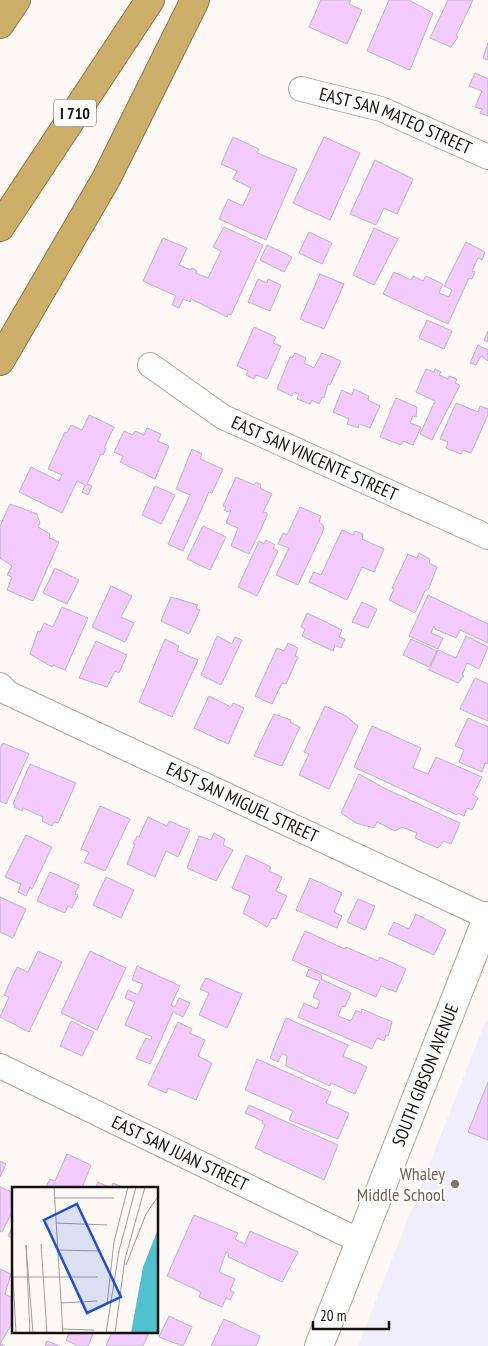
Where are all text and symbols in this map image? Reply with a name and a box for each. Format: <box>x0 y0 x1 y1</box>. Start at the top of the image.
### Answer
street label: EAST SAN MATEO STREET <box>317 82 476 159</box>
road number: I 710 <box>54 100 96 126</box>
street label: EAST SAN VINCENTE STREET <box>228 410 401 506</box>
street label: EAST SAN MIGUEL STREET <box>163 757 322 848</box>
street label: SOUTH GIBSON AVENUE <box>387 1000 463 1150</box>
street label: EAST SAN JUAN STREET <box>108 1110 252 1196</box>
place label: Whaley Middle School <box>357 1162 446 1206</box>
marker: Whaley Middle School <box>449 1178 461 1190</box>
inset map <box>12 1187 159 1334</box>
scale bar <box>313 1298 389 1330</box>
text: 20 m <box>320 1306 346 1325</box>

